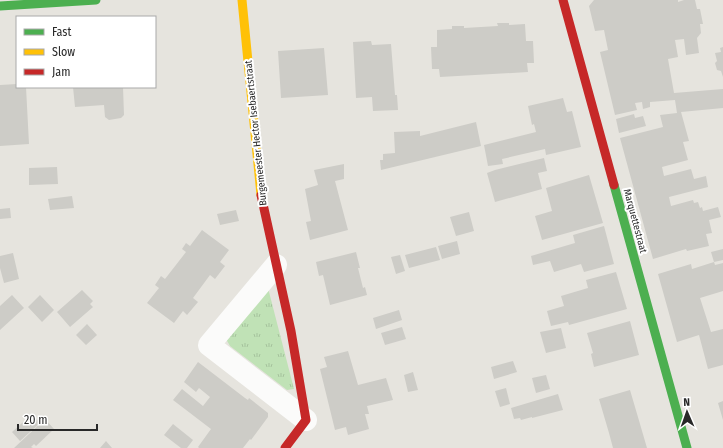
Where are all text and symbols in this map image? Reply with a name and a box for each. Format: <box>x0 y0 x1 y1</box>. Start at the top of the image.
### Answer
legend <box>16 16 156 88</box>
text: Fast <box>52 25 71 39</box>
text: Slow <box>52 45 75 59</box>
street label: Burgemeester Hector Isebaertstraat <box>242 59 270 206</box>
text: Jam <box>52 65 70 79</box>
street label: Marquettestraat <box>621 188 650 255</box>
north arrow <box>667 392 707 432</box>
text: N <box>683 396 690 409</box>
scale bar <box>18 406 97 432</box>
text: 20 m <box>24 413 48 427</box>

